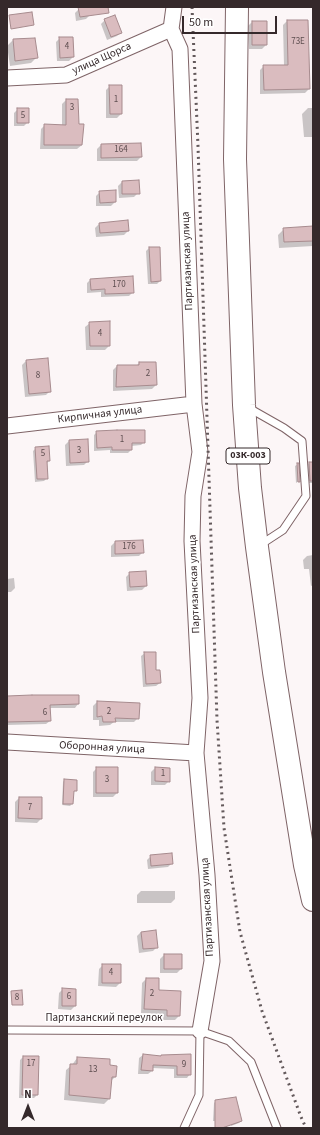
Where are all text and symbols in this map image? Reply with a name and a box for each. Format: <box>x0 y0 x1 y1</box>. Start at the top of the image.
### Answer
scale bar <box>184 8 279 34</box>
text: 50 m <box>189 14 213 31</box>
house number: 73Е <box>291 37 305 47</box>
street label: улица Щорса <box>70 40 134 78</box>
house number: 4 <box>65 42 69 52</box>
house number: 1 <box>114 95 118 105</box>
house number: 3 <box>70 103 74 113</box>
house number: 5 <box>21 111 25 121</box>
house number: 164 <box>114 145 128 155</box>
street label: Партизанская улица <box>180 211 196 311</box>
house number: 170 <box>112 280 126 290</box>
house number: 4 <box>98 329 102 339</box>
house number: 2 <box>146 369 150 379</box>
house number: 8 <box>36 371 40 381</box>
street label: Кирпичная улица <box>57 403 143 427</box>
house number: 1 <box>120 435 124 445</box>
house number: 3 <box>77 446 81 456</box>
road number: 03К-003 <box>226 448 270 464</box>
house number: 5 <box>41 449 45 459</box>
street label: Партизанская улица <box>187 534 203 634</box>
house number: 176 <box>122 542 136 552</box>
house number: 2 <box>107 707 111 717</box>
house number: 6 <box>43 708 47 718</box>
street label: Оборонная улица <box>59 739 145 757</box>
house number: 1 <box>161 769 165 779</box>
house number: 3 <box>105 775 109 785</box>
house number: 7 <box>28 803 32 813</box>
street label: Партизанская улица <box>199 857 217 957</box>
house number: 4 <box>109 968 113 978</box>
house number: 2 <box>150 989 154 999</box>
house number: 6 <box>67 992 71 1002</box>
house number: 8 <box>15 993 19 1003</box>
street label: Партизанский переулок <box>45 1012 163 1026</box>
house number: 17 <box>27 1059 35 1069</box>
house number: 9 <box>182 1060 186 1070</box>
house number: 13 <box>89 1065 97 1075</box>
north arrow <box>8 1087 48 1127</box>
text: N <box>24 1087 32 1102</box>

